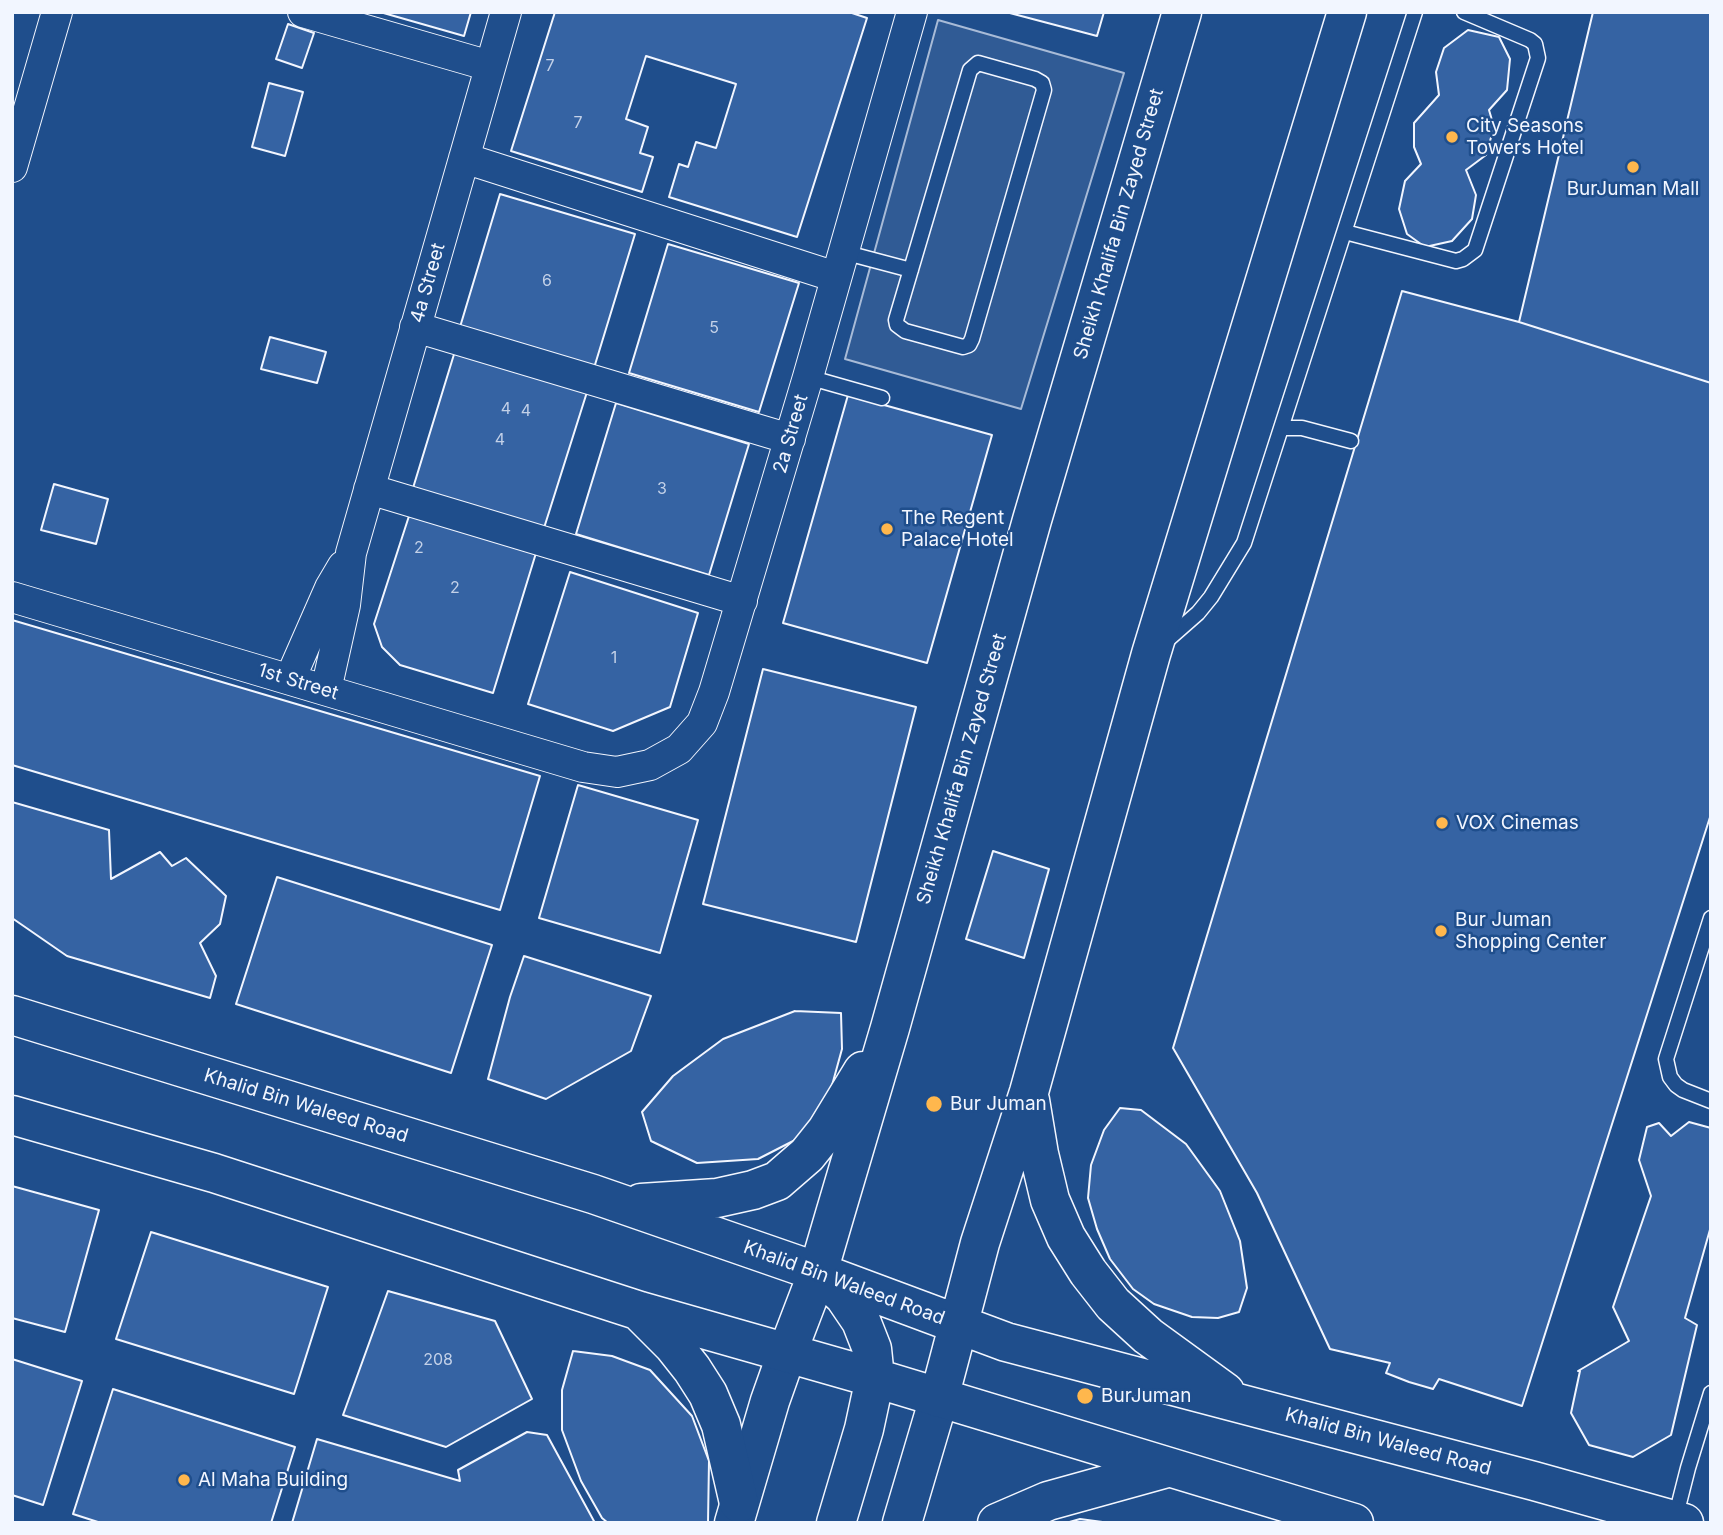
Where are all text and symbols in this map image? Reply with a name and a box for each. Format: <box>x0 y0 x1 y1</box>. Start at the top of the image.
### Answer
house number: 7 <box>545 56 555 76</box>
street label: Sheikh Khalifa Bin Zayed Street <box>1069 86 1169 362</box>
house number: 7 <box>573 113 583 133</box>
place label: City Seasons Towers Hotel <box>1466 115 1584 159</box>
marker: City Seasons Towers Hotel <box>1444 129 1460 145</box>
marker: BurJuman Mall <box>1625 159 1641 175</box>
place label: BurJuman Mall <box>1567 178 1699 200</box>
street label: 4a Street <box>406 240 450 326</box>
house number: 6 <box>542 271 552 291</box>
house number: 5 <box>709 318 719 338</box>
street label: 2a Street <box>769 392 813 476</box>
house number: 4 <box>501 399 511 419</box>
house number: 4 <box>521 401 531 421</box>
house number: 4 <box>495 430 505 450</box>
house number: 3 <box>657 479 667 499</box>
place label: The Regent Palace Hotel <box>901 507 1014 551</box>
marker: The Regent Palace Hotel <box>879 521 895 537</box>
house number: 2 <box>414 538 424 558</box>
house number: 2 <box>450 578 460 598</box>
street label: Sheikh Khalifa Bin Zayed Street <box>912 631 1012 907</box>
house number: 1 <box>611 648 617 668</box>
street label: 1st Street <box>255 659 341 705</box>
place label: VOX Cinemas <box>1456 812 1579 834</box>
marker: VOX Cinemas <box>1434 815 1450 831</box>
place label: Bur Juman Shopping Center <box>1455 909 1606 953</box>
marker: Bur Juman Shopping Center <box>1433 923 1449 939</box>
street label: Khalid Bin Waleed Road <box>201 1064 411 1148</box>
place label: Bur Juman <box>950 1093 1047 1115</box>
marker: Bur Juman <box>924 1094 944 1114</box>
street label: Khalid Bin Waleed Road <box>740 1236 948 1330</box>
house number: 208 <box>423 1350 453 1370</box>
place label: BurJuman <box>1101 1385 1191 1407</box>
marker: BurJuman <box>1075 1386 1095 1406</box>
street label: Khalid Bin Waleed Road <box>1282 1403 1494 1481</box>
place label: Al Maha Building <box>198 1469 348 1491</box>
marker: Al Maha Building <box>176 1472 192 1488</box>

